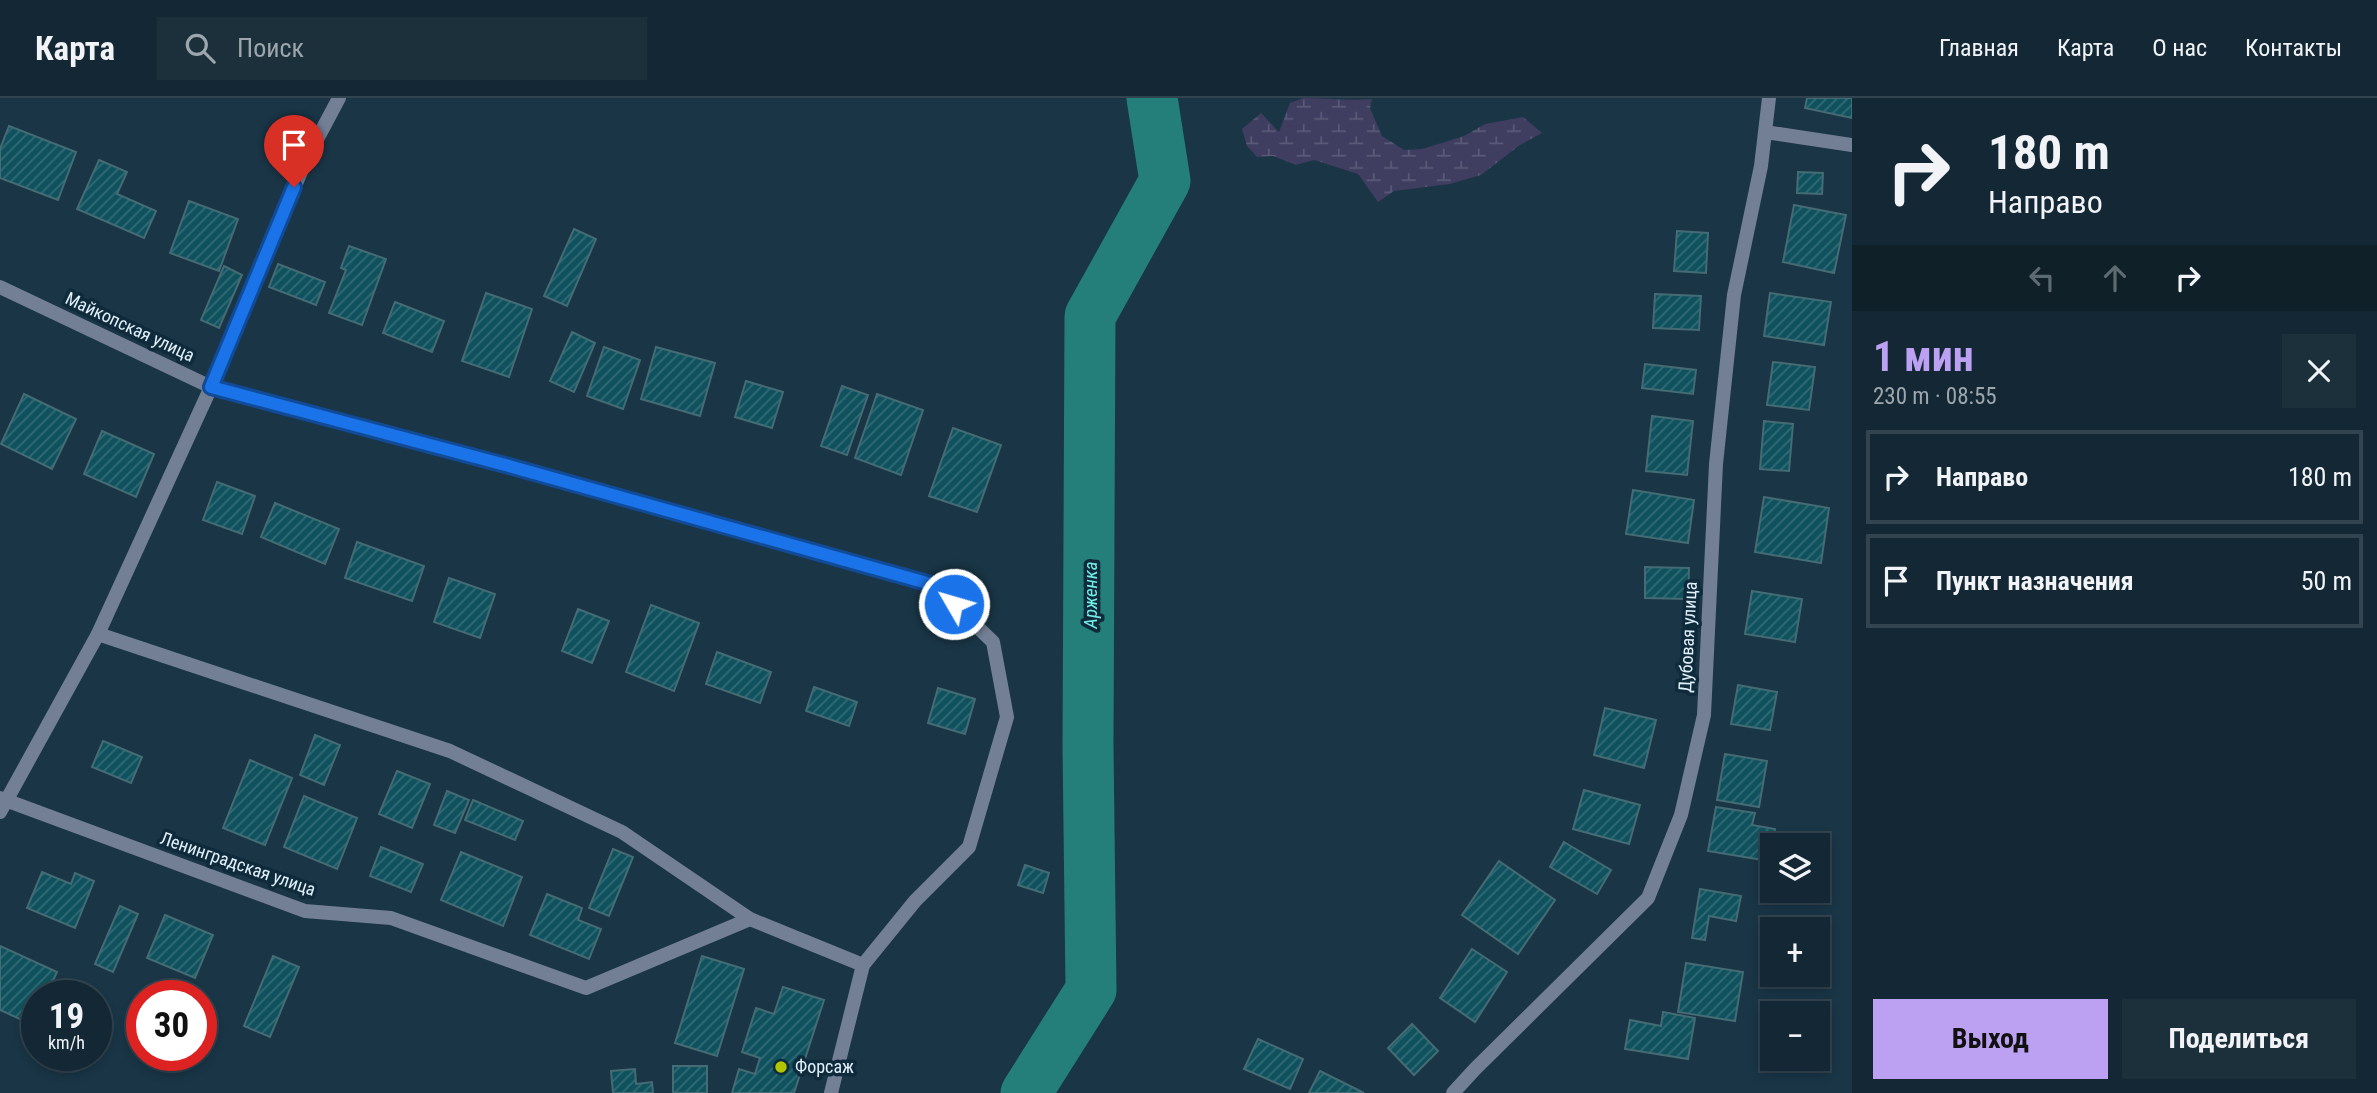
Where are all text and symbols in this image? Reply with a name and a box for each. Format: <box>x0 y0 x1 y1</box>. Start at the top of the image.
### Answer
search box <box>157 17 647 80</box>
text: Карта <box>35 29 115 68</box>
icon: search <box>181 29 219 67</box>
text: Поиск <box>237 33 304 63</box>
text: Главная <box>1939 34 2019 62</box>
text: Карта <box>2057 34 2114 62</box>
text: О нас <box>2152 34 2207 62</box>
text: Контакты <box>2245 34 2342 62</box>
pin <box>264 115 324 187</box>
text: 180 m <box>1988 124 2110 181</box>
icon: arrive <box>275 126 313 164</box>
icon: right <box>1873 126 1964 217</box>
text: Направо <box>1988 183 2103 221</box>
icon: left <box>2023 259 2061 297</box>
icon: ahead <box>2096 259 2134 297</box>
icon: right <box>2169 259 2207 297</box>
street label: Майкопская улица <box>62 287 198 366</box>
text: 1 мин <box>1873 332 1974 381</box>
button: close <box>2282 334 2356 408</box>
text: 230 m · 08:55 <box>1873 383 1997 410</box>
icon: right <box>1877 458 1915 496</box>
text: Направо <box>1936 462 2028 492</box>
text: 180 m <box>2288 462 2352 492</box>
water label: Арженка <box>1079 561 1102 630</box>
icon: arrive <box>1877 562 1915 600</box>
text: Пункт назначения <box>1936 566 2134 596</box>
text: 50 m <box>2301 566 2352 596</box>
position arrow <box>917 567 991 641</box>
street label: Дубовая улица <box>1674 581 1701 693</box>
street label: Ленинградская улица <box>158 827 319 900</box>
map controls <box>1760 833 1830 1071</box>
button: layers <box>1760 833 1830 903</box>
button: + <box>1760 917 1830 987</box>
speed limit sign: 30 <box>126 980 217 1071</box>
text: 19 <box>49 996 84 1037</box>
button: Выход <box>1873 999 2108 1079</box>
button: Поделиться <box>2122 999 2356 1079</box>
button: − <box>1760 1001 1830 1071</box>
text: km/h <box>48 1032 85 1053</box>
place label: Форсаж <box>795 1056 854 1077</box>
marker: Форсаж <box>773 1059 789 1075</box>

